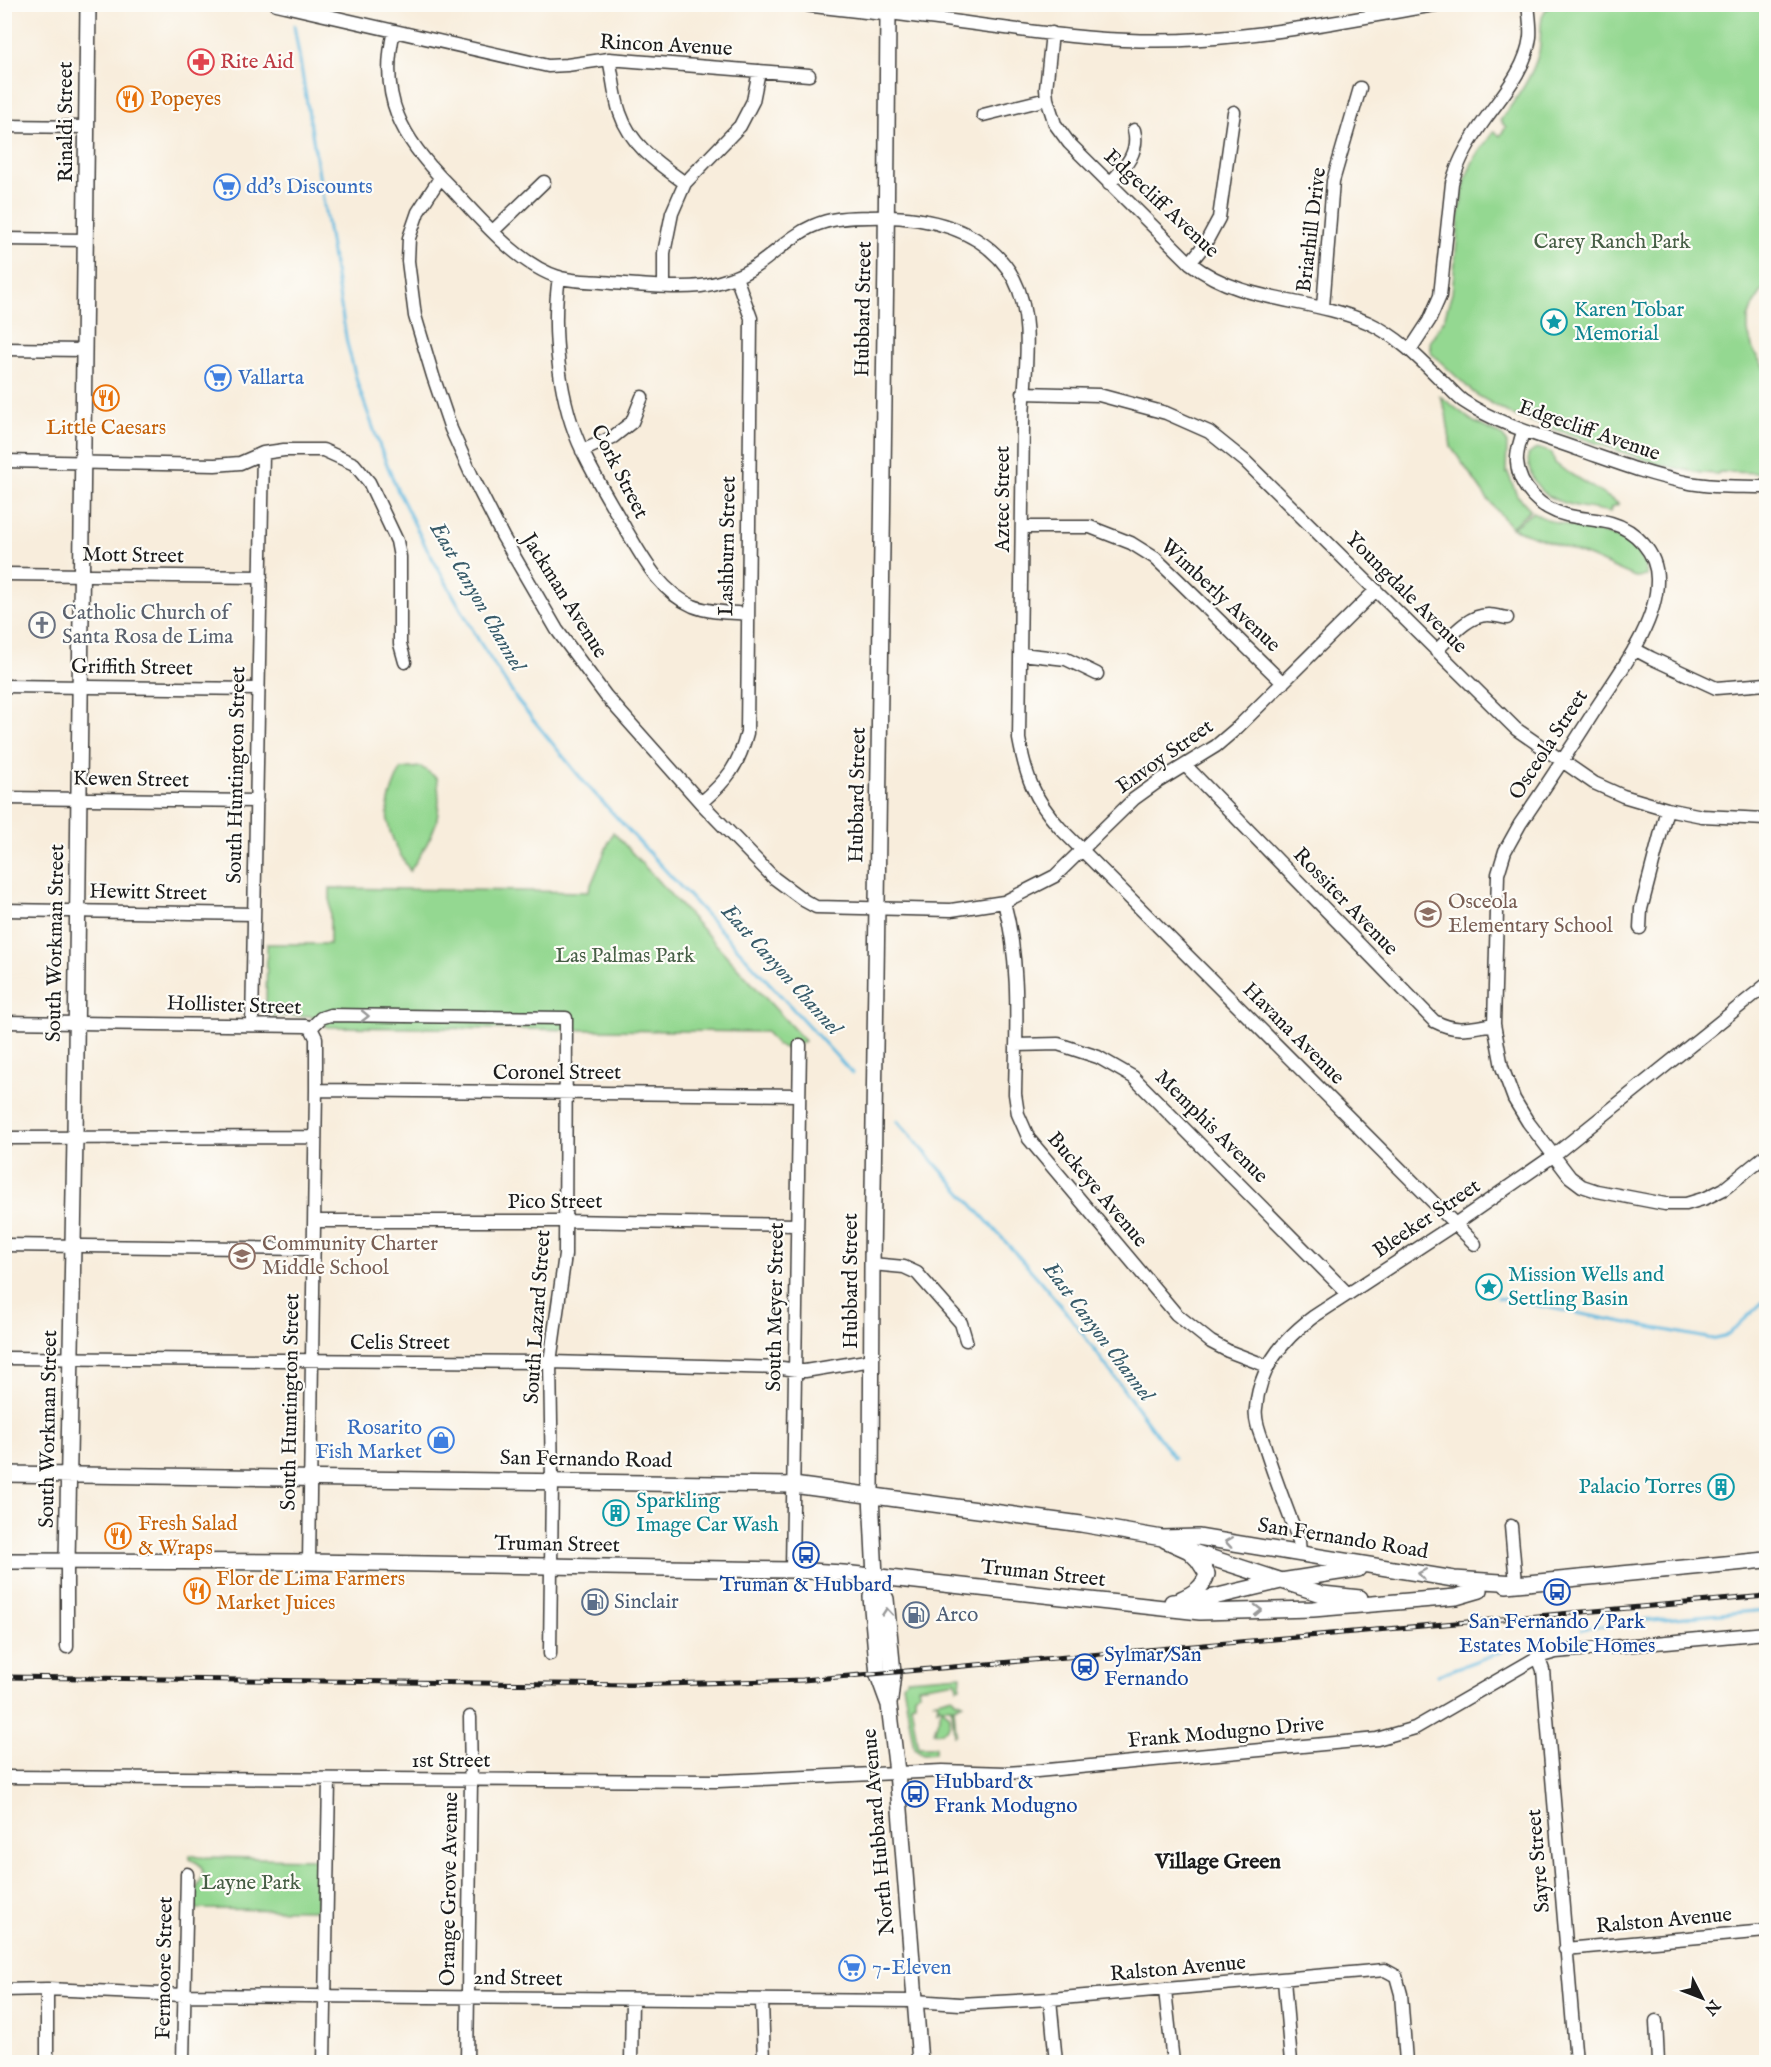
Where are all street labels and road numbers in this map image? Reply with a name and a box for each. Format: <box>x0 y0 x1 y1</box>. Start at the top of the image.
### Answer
street label: Rincon Avenue <box>599 29 733 63</box>
street label: Rinaldi Street <box>53 62 80 183</box>
street label: Edgecliff Avenue <box>1098 144 1225 265</box>
street label: Briarhill Drive <box>1291 166 1333 294</box>
street label: Hubbard Street <box>849 241 879 377</box>
street label: Edgecliff Avenue <box>1514 394 1664 468</box>
street label: Cork Street <box>584 420 654 524</box>
street label: Aztec Street <box>990 446 1017 553</box>
street label: Lashburn Street <box>713 476 743 616</box>
street label: Youngdale Avenue <box>1339 526 1473 660</box>
street label: Jackman Avenue <box>514 527 613 664</box>
street label: Wimberly Avenue <box>1154 533 1286 659</box>
street label: Mott Street <box>82 542 184 570</box>
street label: Griffith Street <box>71 653 193 683</box>
street label: South Huntington Street <box>222 666 252 884</box>
street label: Osceola Street <box>1503 685 1595 805</box>
street label: Envoy Street <box>1111 714 1219 800</box>
street label: Hubbard Street <box>843 727 873 863</box>
street label: Kewen Street <box>73 765 189 795</box>
street label: Rossiter Avenue <box>1286 842 1404 962</box>
street label: South Workman Street <box>41 844 71 1042</box>
street label: Hewitt Street <box>89 878 207 908</box>
street label: Havana Avenue <box>1236 977 1350 1091</box>
street label: Hollister Street <box>166 990 302 1022</box>
street label: Coronel Street <box>493 1060 621 1087</box>
street label: Memphis Avenue <box>1149 1065 1274 1190</box>
street label: Buckeye Avenue <box>1041 1127 1154 1254</box>
street label: Bleeker Street <box>1368 1173 1486 1265</box>
street label: Pico Street <box>508 1189 602 1216</box>
street label: Hubbard Street <box>838 1213 865 1349</box>
street label: South Meyer Street <box>761 1222 791 1392</box>
street label: South Lazard Street <box>518 1229 558 1405</box>
street label: South Huntington Street <box>276 1293 306 1511</box>
street label: South Workman Street <box>34 1330 64 1528</box>
street label: Celis Street <box>350 1330 450 1357</box>
street label: San Fernando Road <box>500 1445 673 1475</box>
street label: San Fernando Road <box>1256 1512 1431 1566</box>
street label: Truman Street <box>494 1530 620 1560</box>
street label: Truman Street <box>979 1554 1107 1594</box>
street label: Frank Modugno Drive <box>1127 1711 1326 1755</box>
street label: North Hubbard Avenue <box>856 1727 901 1936</box>
street label: 1st Street <box>411 1748 491 1775</box>
street label: Orange Grove Avenue <box>435 1791 465 1986</box>
street label: Sayre Street <box>1521 1808 1557 1914</box>
street label: Fermoore Street <box>150 1896 180 2040</box>
street label: Ralston Avenue <box>1595 1902 1733 1940</box>
street label: Ralston Avenue <box>1109 1950 1247 1988</box>
street label: 2nd Street <box>473 1965 563 1993</box>

